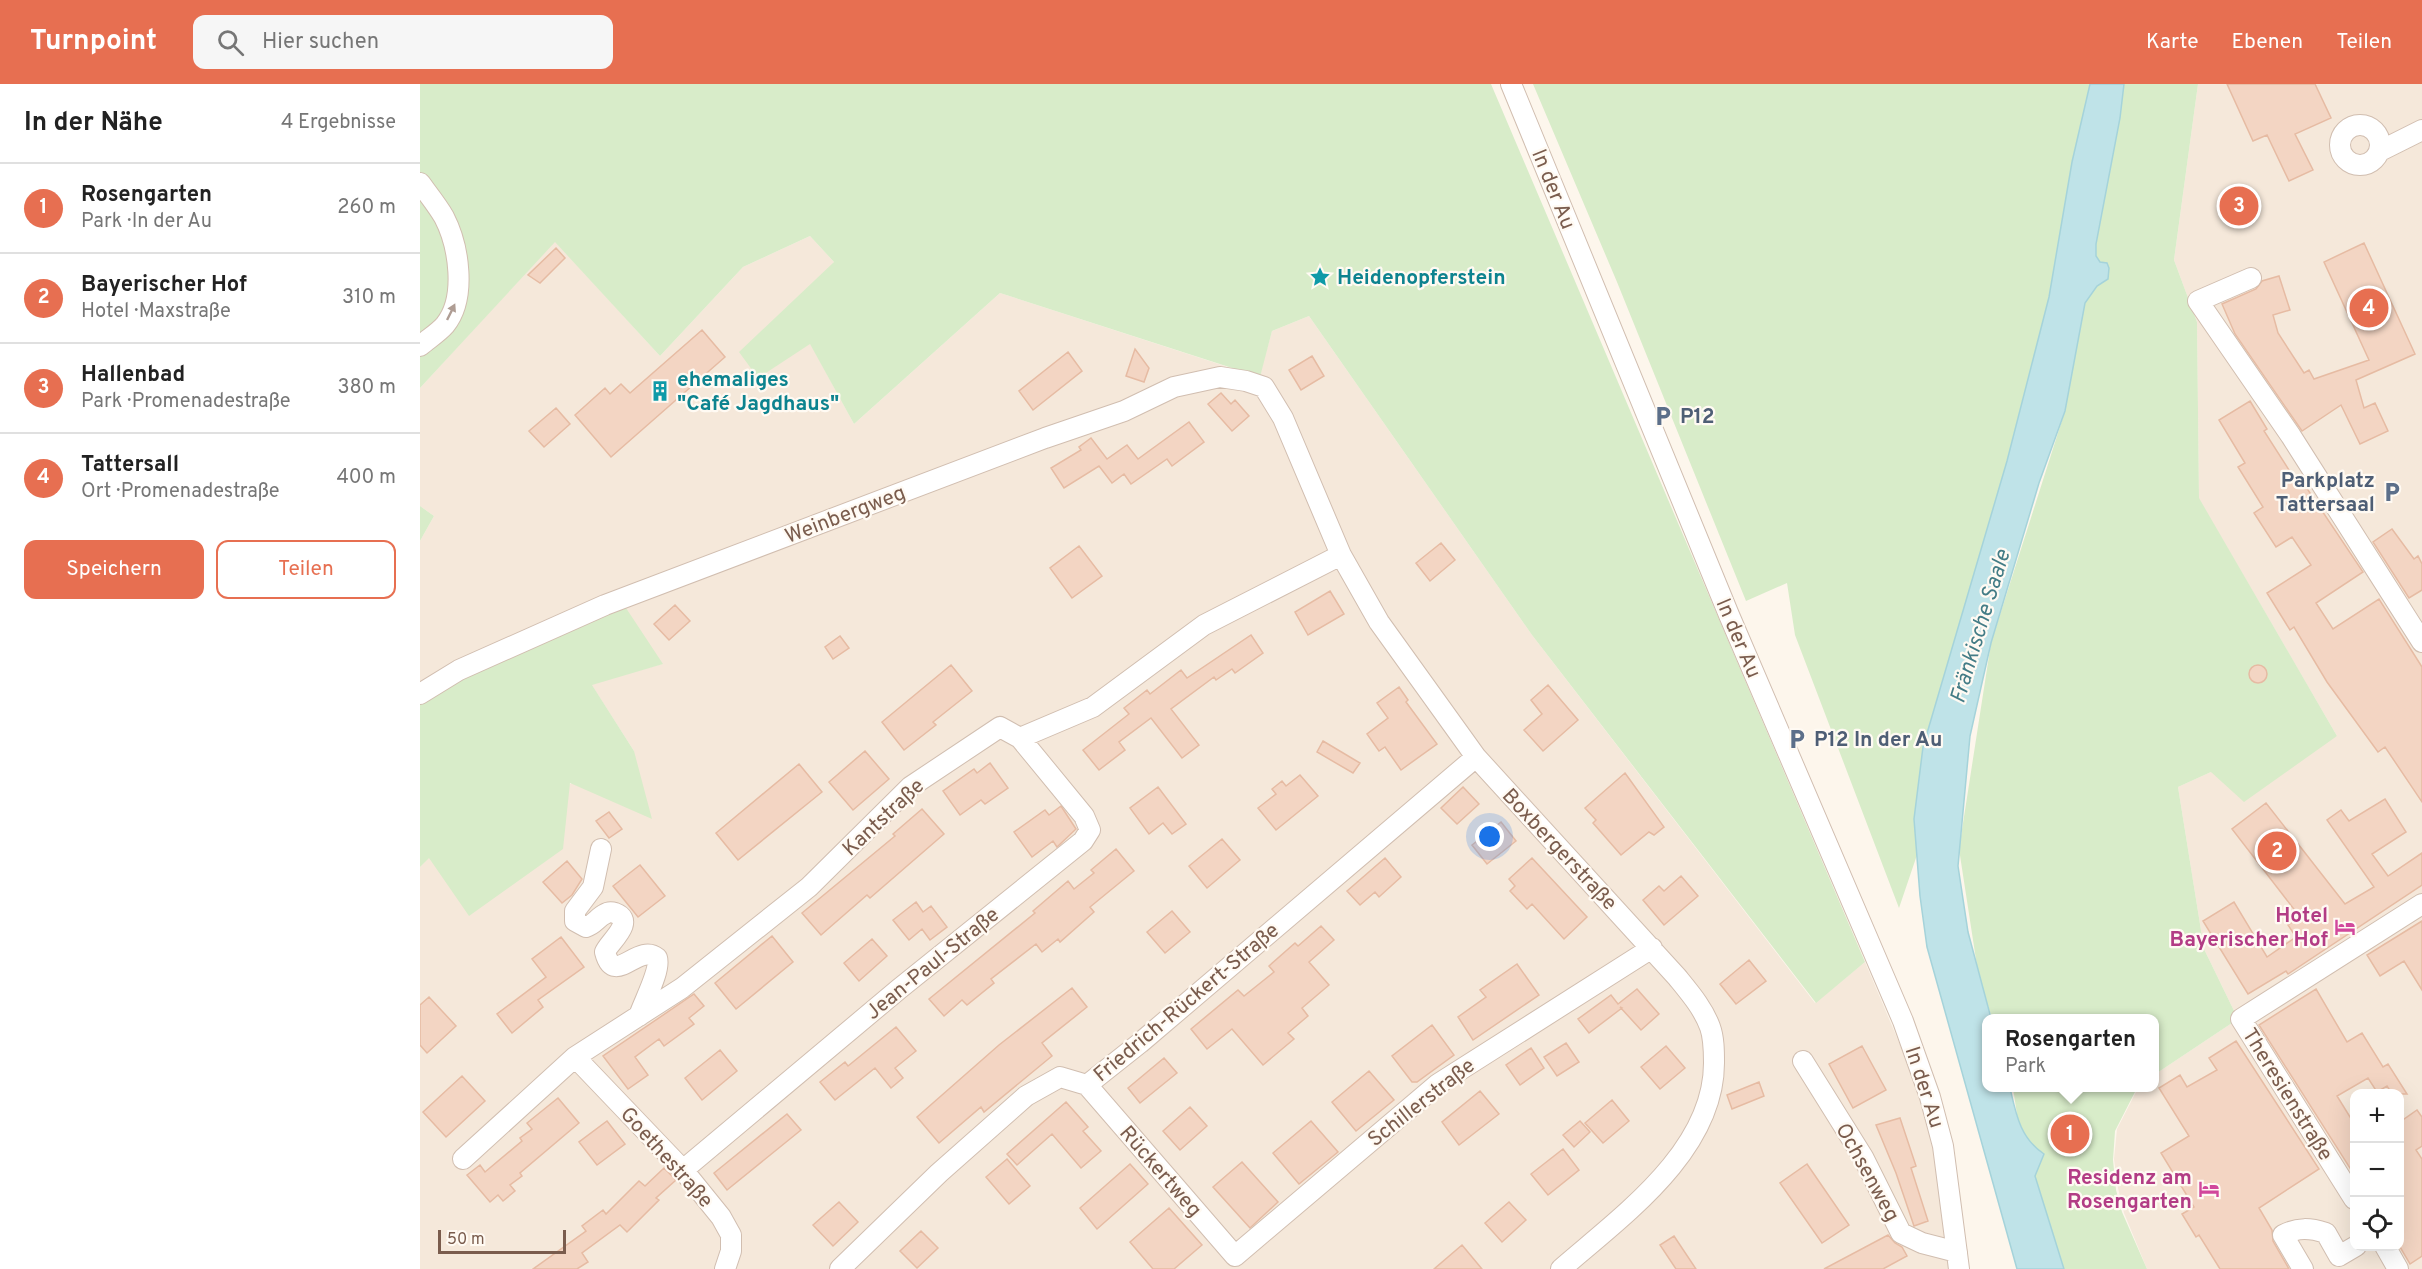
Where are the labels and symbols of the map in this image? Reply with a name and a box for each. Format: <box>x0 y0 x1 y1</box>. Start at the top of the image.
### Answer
street label: In der Au <box>1524 145 1581 234</box>
pin: 3 <box>2220 184 2258 228</box>
place icon: Heidenopferstein <box>1308 265 1332 289</box>
place label: Heidenopferstein <box>1337 265 1506 292</box>
pin: 4 <box>2350 286 2388 330</box>
one-way arrow <box>446 304 455 321</box>
place label: ehemaliges "Café Jagdhaus" <box>677 367 839 418</box>
building icon: ehemaliges "Café Jagdhaus" <box>648 379 672 403</box>
parking icon: P12 <box>1651 404 1675 428</box>
place label: P12 <box>1680 404 1715 431</box>
place label: Parkplatz Tattersaal <box>2276 468 2375 519</box>
street label: Weinbergweg <box>781 480 910 551</box>
parking icon: Parkplatz Tattersaal <box>2380 480 2404 504</box>
water label: Fränkische Saale <box>1945 546 2018 707</box>
street label: In der Au <box>1709 595 1767 683</box>
parking icon: P12 In der Au <box>1785 727 1809 751</box>
place label: P12 In der Au <box>1814 727 1942 754</box>
street label: Kantstraße <box>837 773 931 863</box>
street label: Boxbergerstraße <box>1495 783 1622 917</box>
your location <box>1475 822 1504 851</box>
pin: 2 <box>2258 828 2296 873</box>
street label: Jean-Paul-Straße <box>861 902 1005 1026</box>
place label: Hotel Bayerischer Hof <box>2170 903 2328 954</box>
hotel icon: Hotel Bayerischer Hof <box>2333 915 2357 939</box>
street label: Friedrich-Rückert-Straße <box>1089 918 1285 1089</box>
street label: Theresienstraße <box>2235 1023 2338 1166</box>
street label: In der Au <box>1898 1043 1949 1132</box>
street label: Schillerstraße <box>1363 1053 1481 1153</box>
street label: Goethestraße <box>613 1102 718 1214</box>
pin: 1 <box>2050 1112 2090 1156</box>
street label: Ochsenweg <box>1829 1119 1905 1227</box>
street label: Rückertweg <box>1113 1121 1207 1223</box>
place label: Residenz am Rosengarten <box>2067 1165 2192 1216</box>
hotel icon: Residenz am Rosengarten <box>2197 1177 2221 1201</box>
scale bar <box>438 1227 566 1254</box>

